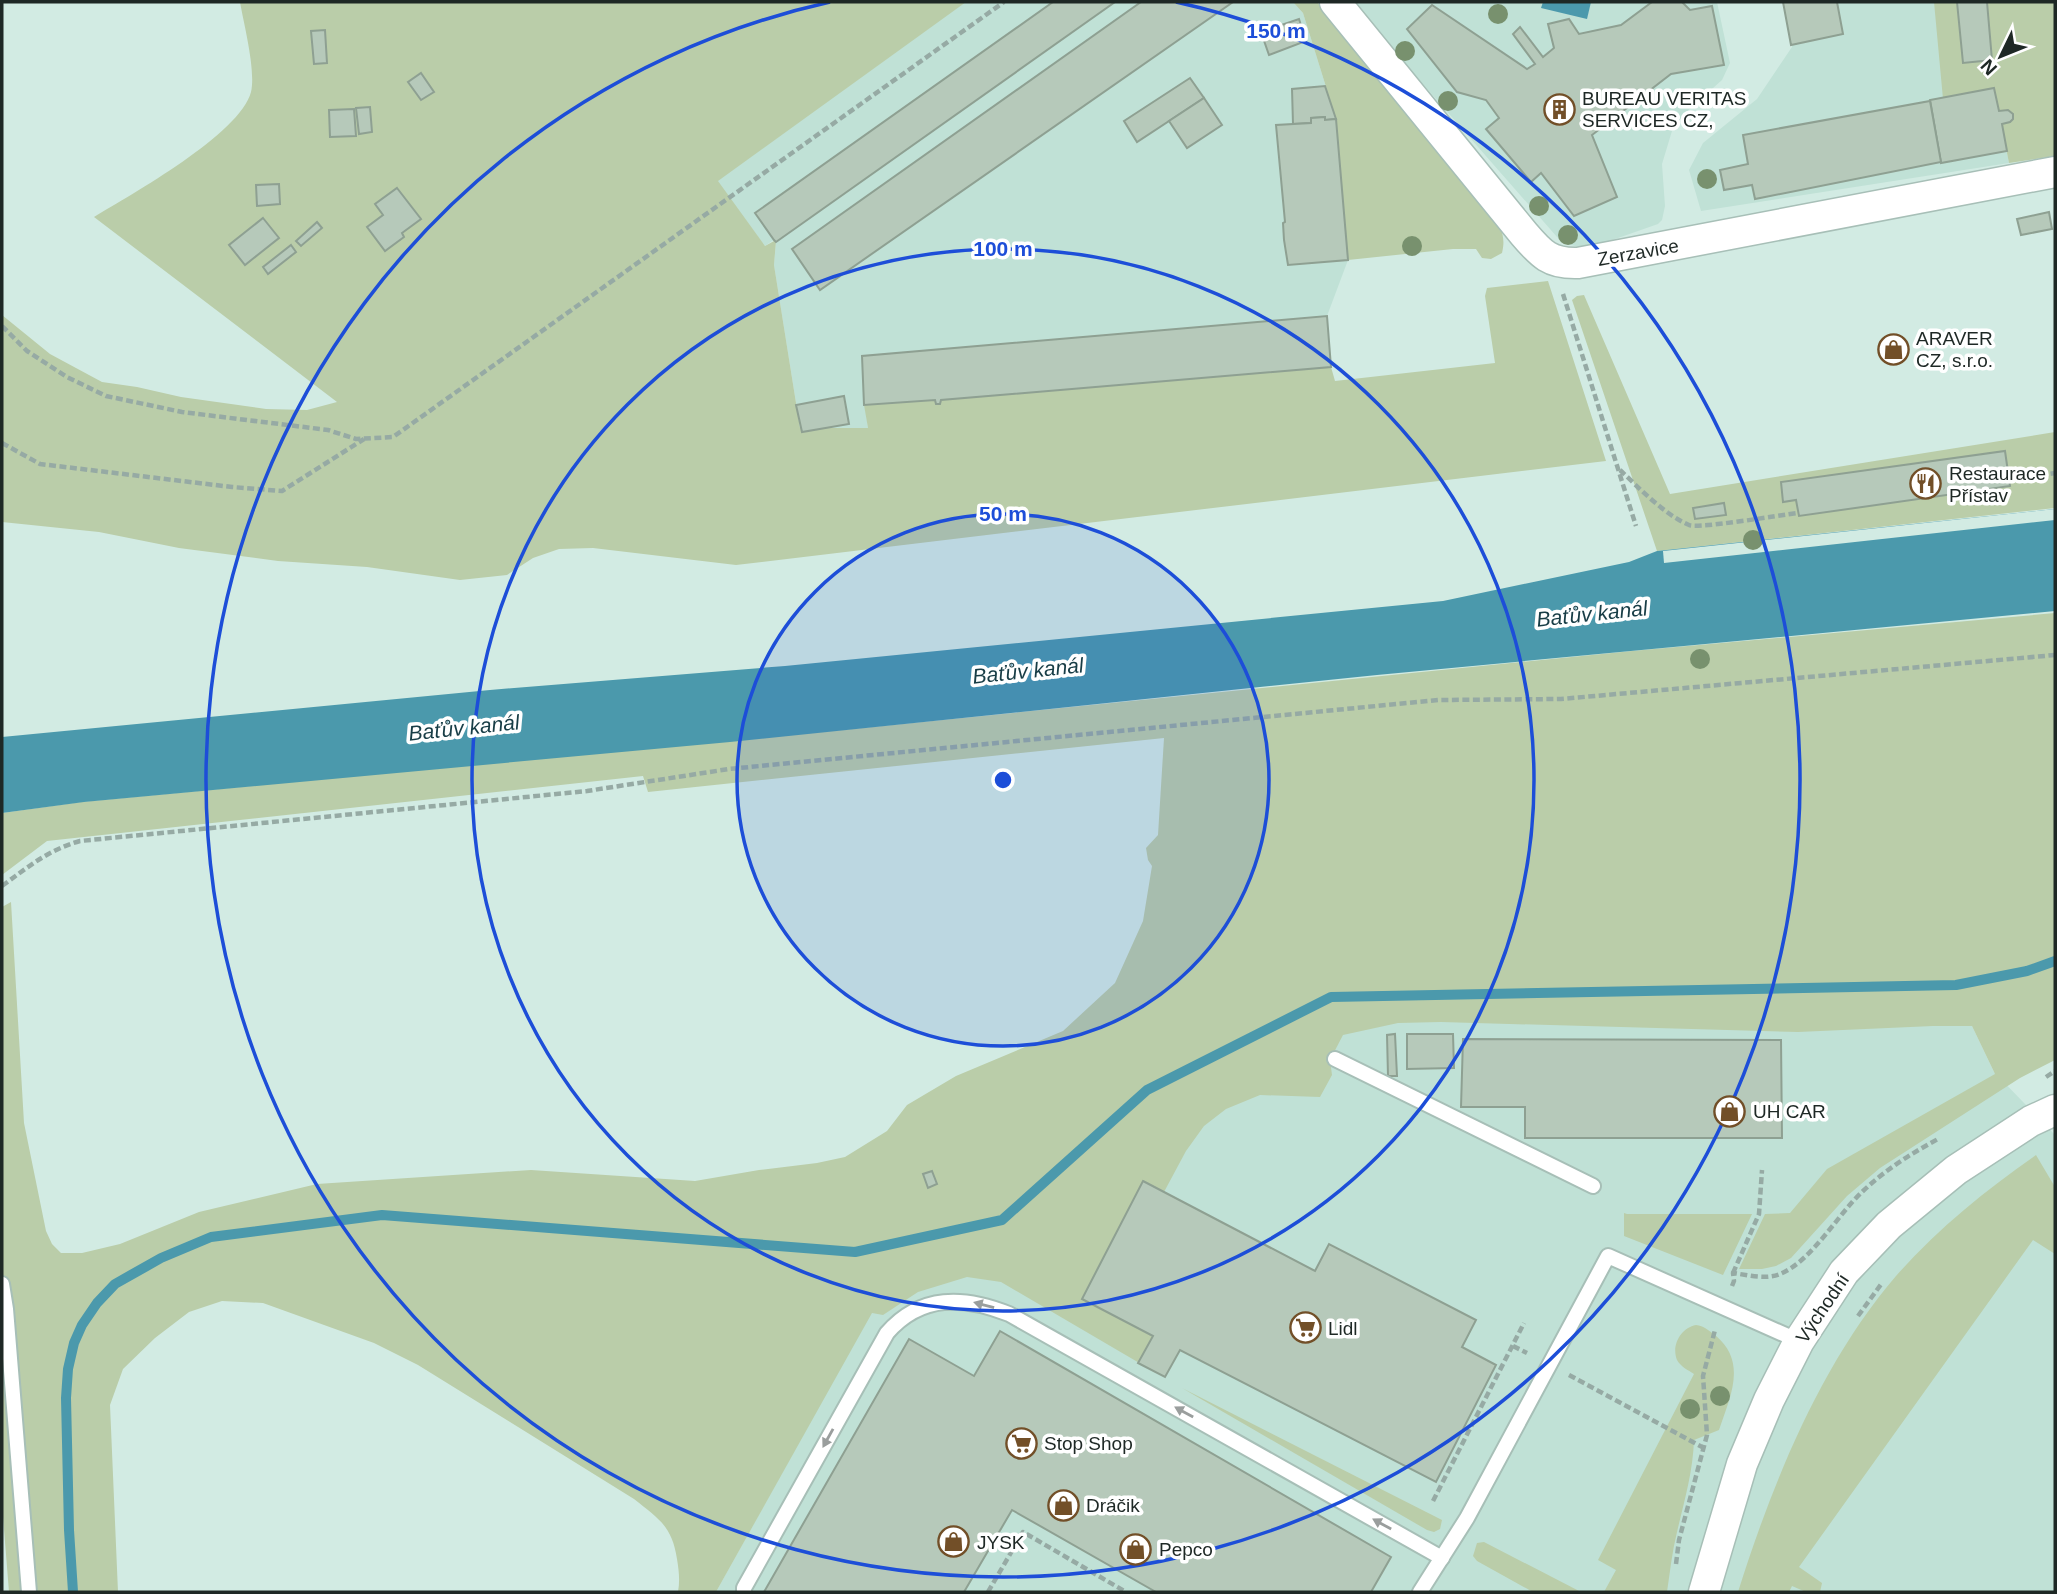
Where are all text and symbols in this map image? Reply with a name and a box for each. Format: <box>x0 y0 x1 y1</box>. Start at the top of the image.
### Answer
text: 150 m <box>1246 19 1306 42</box>
north arrow <box>1966 21 2036 91</box>
text: N <box>1977 55 2001 79</box>
place label: BUREAU VERITAS SERVICES CZ, <box>1582 88 1746 131</box>
building icon: BUREAU VERITAS SERVICES CZ, <box>1542 92 1576 126</box>
street label: Zerzavice <box>1596 235 1680 270</box>
text: 100 m <box>973 237 1033 260</box>
place label: ARAVER CZ, s.r.o. <box>1916 328 1993 371</box>
shop icon: ARAVER CZ, s.r.o. <box>1876 332 1910 366</box>
place label: Restaurace Přístav <box>1949 463 2046 506</box>
restaurant icon: Restaurace Přístav <box>1909 467 1943 501</box>
text: 50 m <box>979 502 1027 525</box>
water label: Baťův kanál <box>1535 596 1650 631</box>
water label: Baťův kanál <box>971 653 1086 688</box>
water label: Baťův kanál <box>407 710 522 745</box>
centre of rings <box>991 768 1015 792</box>
shop icon: UH CAR <box>1713 1094 1747 1128</box>
place label: UH CAR <box>1753 1101 1826 1122</box>
street label: Východní <box>1792 1269 1854 1347</box>
one-way arrow <box>972 1299 994 1310</box>
supermarket icon: Lidl <box>1288 1311 1322 1345</box>
place label: Lidl <box>1328 1318 1358 1339</box>
one-way arrow <box>1174 1406 1194 1418</box>
supermarket icon: Stop Shop <box>1004 1426 1038 1460</box>
one-way arrow <box>822 1429 834 1448</box>
place label: Stop Shop <box>1044 1433 1133 1454</box>
shop icon: Dráčik <box>1046 1488 1080 1522</box>
place label: Dráčik <box>1086 1495 1140 1516</box>
one-way arrow <box>1372 1518 1392 1530</box>
shop icon: JYSK <box>937 1525 971 1559</box>
place label: JYSK <box>977 1532 1025 1553</box>
shop icon: Pepco <box>1119 1532 1153 1566</box>
place label: Pepco <box>1159 1539 1213 1560</box>

